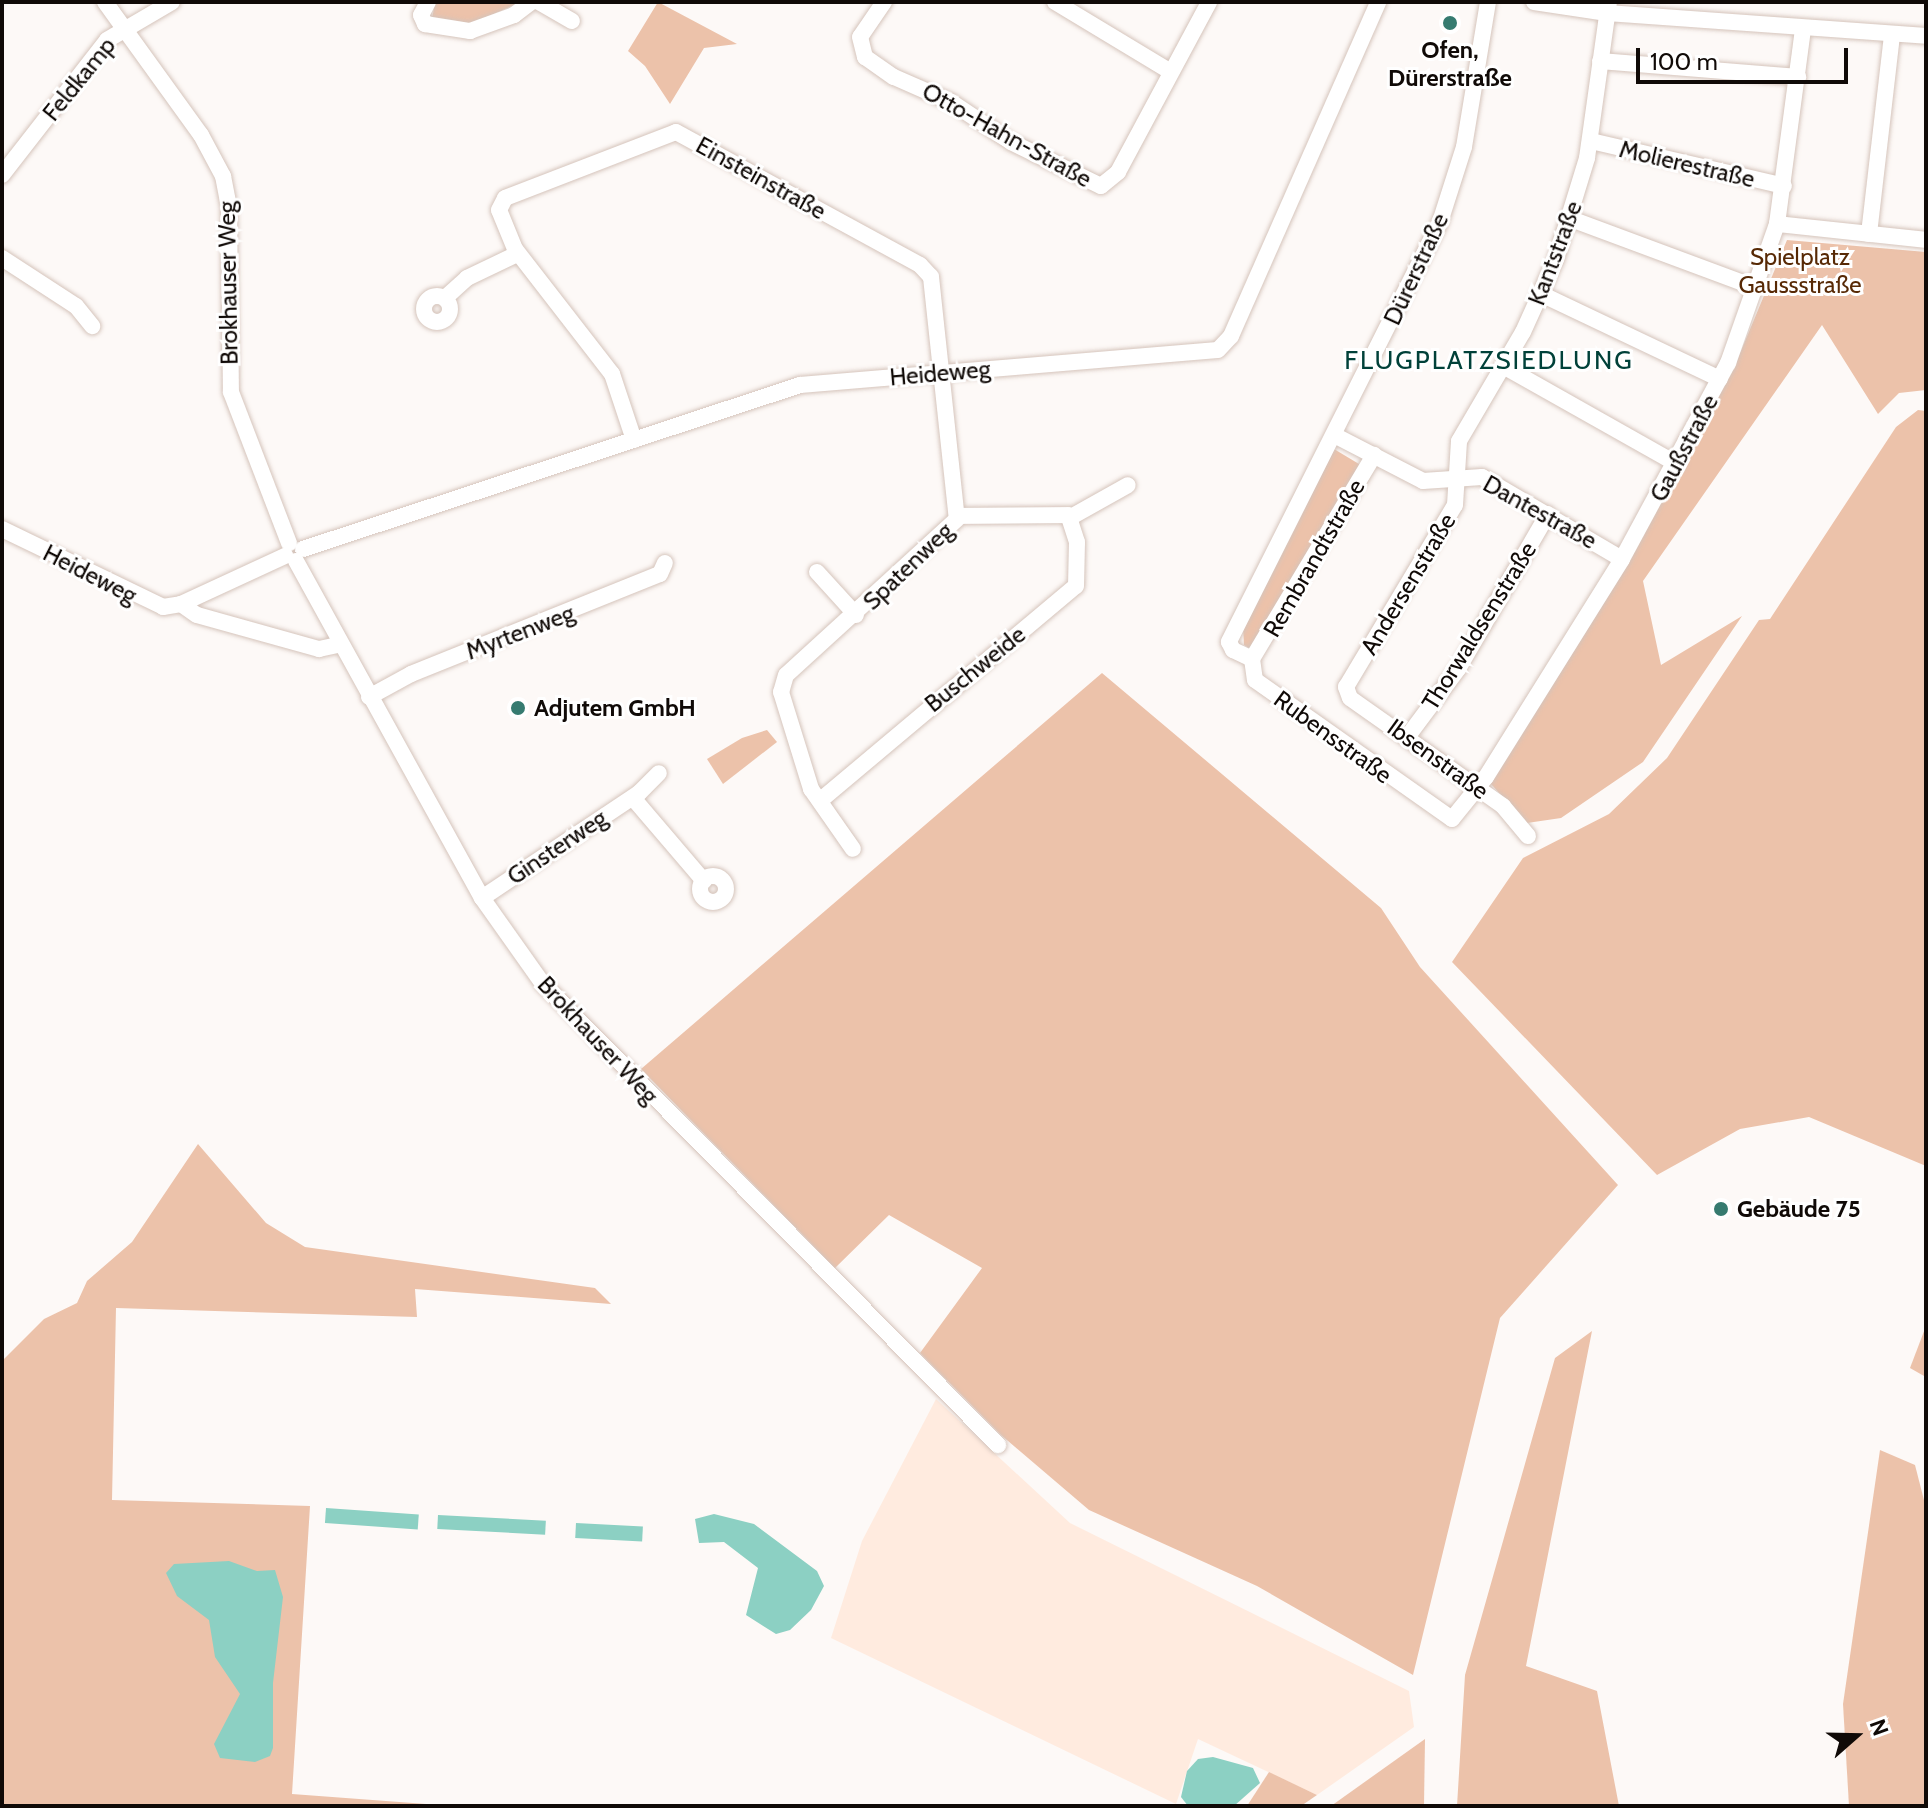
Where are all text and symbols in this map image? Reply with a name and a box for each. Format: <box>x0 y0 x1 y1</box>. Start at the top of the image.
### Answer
marker: Ofen, Dürerstraße <box>1441 14 1459 32</box>
street label: Feldkamp <box>37 31 121 127</box>
scale bar <box>1640 32 1852 82</box>
place label: Ofen, Dürerstraße <box>1388 36 1512 92</box>
text: 100 m <box>1650 47 1718 76</box>
street label: Otto-Hahn-Straße <box>917 77 1097 193</box>
street label: Einsteinstraße <box>691 130 831 226</box>
street label: Molierestraße <box>1617 134 1757 194</box>
street label: Kantstraße <box>1522 197 1588 309</box>
street label: Brokhauser Weg <box>212 201 244 365</box>
street label: Dürerstraße <box>1378 209 1454 329</box>
park label: Spielplatz Gaussstraße <box>1738 243 1862 299</box>
district label: FLUGPLATZSIEDLUNG <box>1344 345 1634 377</box>
street label: Heideweg <box>888 354 992 392</box>
street label: Gaußstraße <box>1644 390 1724 506</box>
street label: Dantestraße <box>1478 469 1602 555</box>
street label: Rembrandtstraße <box>1257 474 1371 642</box>
street label: Andersenstraße <box>1354 508 1462 660</box>
street label: Spatenweg <box>857 516 959 616</box>
street label: Thorwaldsenstraße <box>1416 537 1542 715</box>
street label: Heideweg <box>38 538 142 610</box>
street label: Myrtenweg <box>462 598 578 666</box>
street label: Buschweide <box>919 620 1031 718</box>
street label: Rubensstraße <box>1268 685 1398 789</box>
place label: Adjutem GmbH <box>534 694 696 722</box>
marker: Adjutem GmbH <box>509 699 527 717</box>
street label: Ibsenstraße <box>1382 713 1494 805</box>
street label: Ginsterweg <box>502 803 612 891</box>
street label: Brokhauser Weg <box>532 970 664 1110</box>
place label: Gebäude 75 <box>1737 1195 1861 1223</box>
marker: Gebäude 75 <box>1712 1200 1730 1218</box>
north arrow <box>1816 1696 1896 1776</box>
text: N <box>1864 1716 1894 1740</box>

